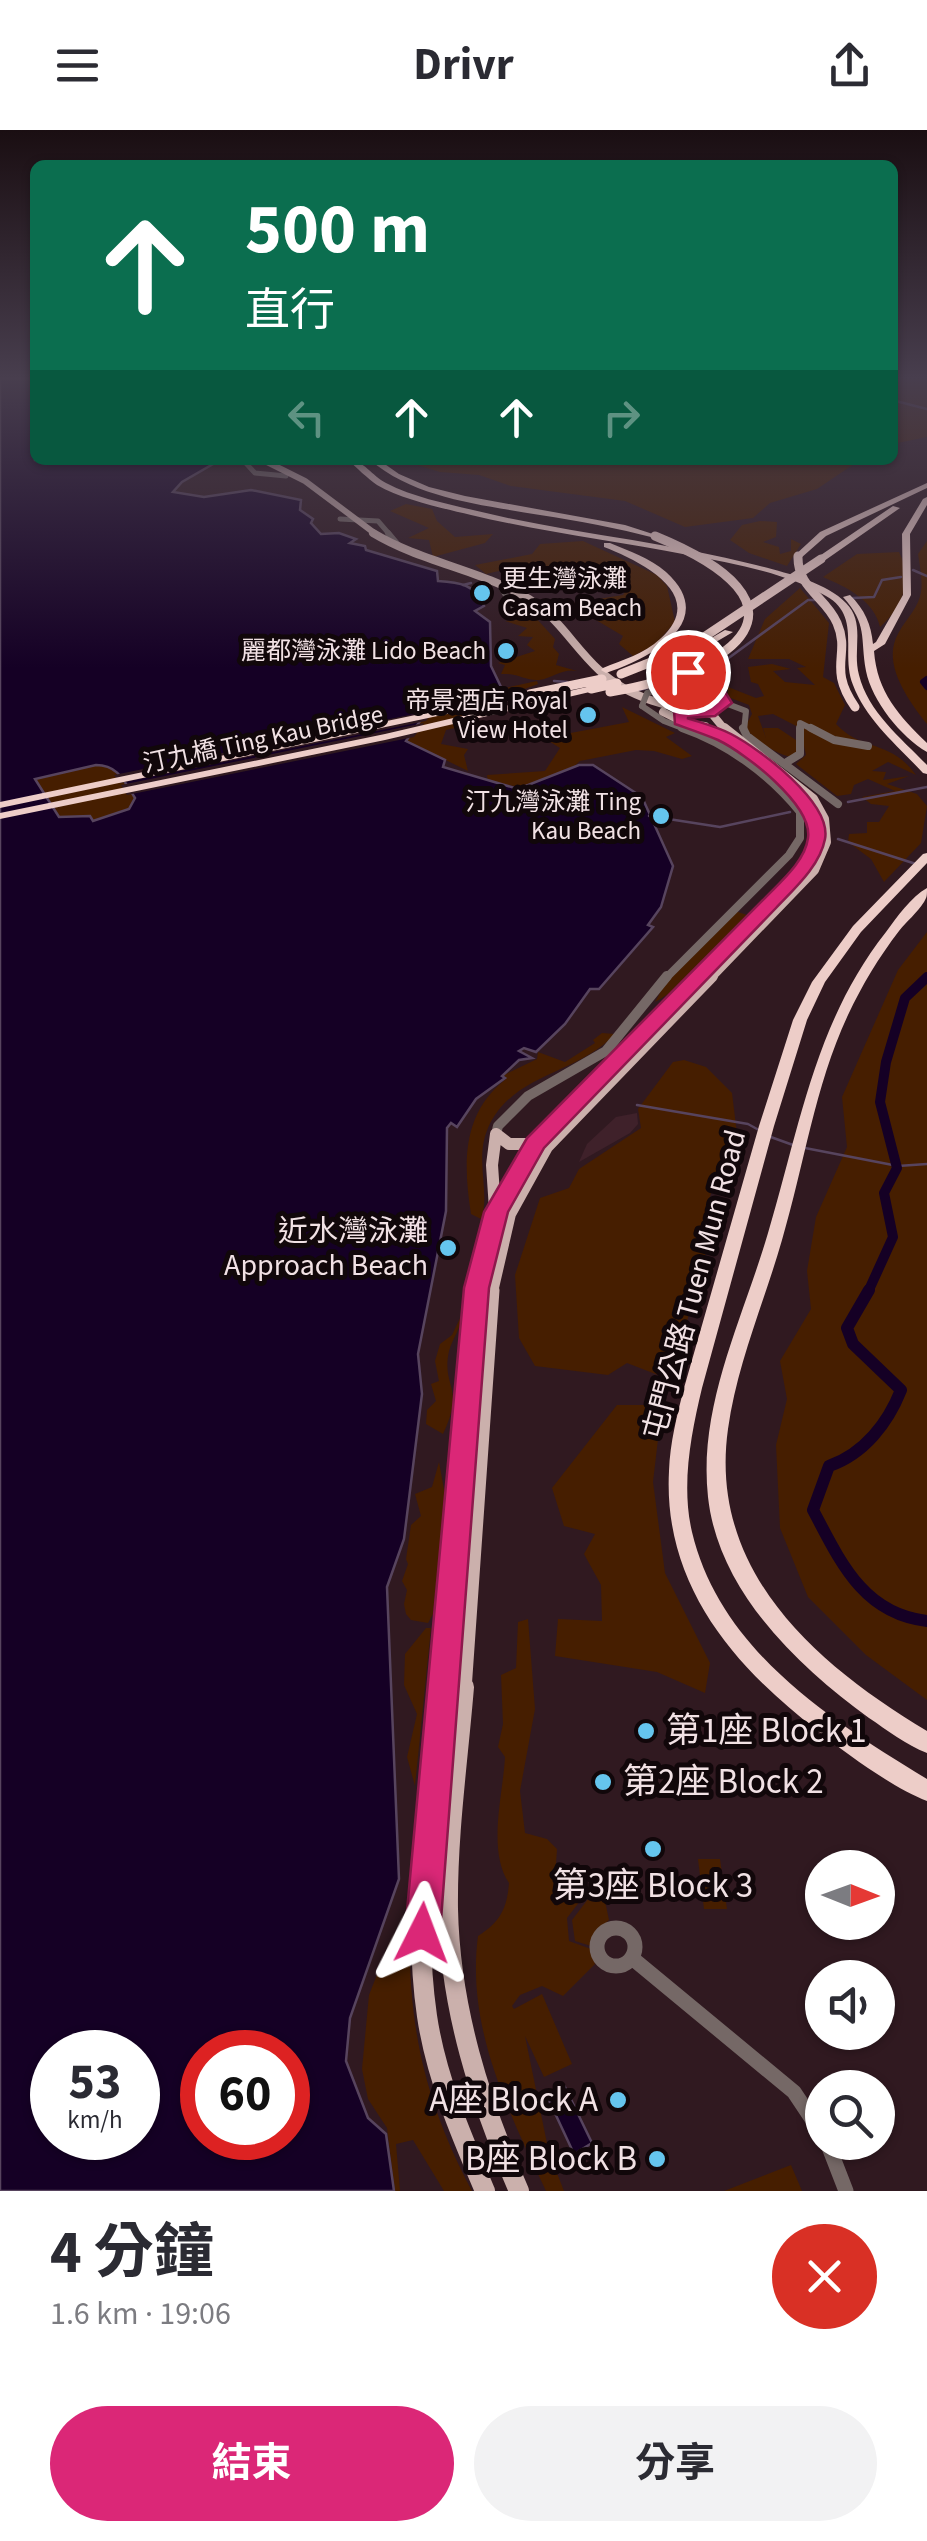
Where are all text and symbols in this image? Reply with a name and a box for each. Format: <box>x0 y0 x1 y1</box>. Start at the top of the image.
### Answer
text: Drivr <box>413 33 514 97</box>
icon: menu <box>50 38 105 93</box>
icon: share <box>822 38 877 93</box>
text: 500 m <box>245 180 430 280</box>
icon: ahead <box>80 200 210 330</box>
text: 直行 <box>245 279 335 343</box>
icon: left <box>279 390 334 445</box>
icon: ahead <box>384 390 439 445</box>
icon: ahead <box>489 390 544 445</box>
icon: right <box>594 390 649 445</box>
place label: 更生灣泳灘 Casam Beach <box>502 561 642 626</box>
marker: 更生灣泳灘 Casam Beach <box>471 582 493 604</box>
pin <box>646 630 731 715</box>
place label: 麗都灣泳灘 Lido Beach <box>241 633 486 669</box>
marker: 麗都灣泳灘 Lido Beach <box>495 640 517 662</box>
icon: arrive <box>661 645 716 700</box>
place label: 帝景酒店 Royal View Hotel <box>405 683 568 748</box>
street label: 汀九橋 Ting Kau Bridge <box>140 696 386 782</box>
marker: 帝景酒店 Royal View Hotel <box>577 704 599 726</box>
place label: 汀九灣泳灘 Ting Kau Beach <box>465 784 641 849</box>
marker: 汀九灣泳灘 Ting Kau Beach <box>650 805 672 827</box>
street label: 屯門公路 Tuen Mun Road <box>633 1125 757 1445</box>
place label: 近水灣泳灘 Approach Beach <box>224 1210 428 1287</box>
marker: 近水灣泳灘 Approach Beach <box>437 1237 459 1259</box>
place label: 第1座 Block 1 <box>666 1706 867 1756</box>
marker: 第1座 Block 1 <box>635 1720 657 1742</box>
place label: 第2座 Block 2 <box>623 1757 824 1807</box>
marker: 第2座 Block 2 <box>592 1771 614 1793</box>
marker: 第3座 Block 3 <box>642 1838 664 1860</box>
north arrow <box>805 1850 895 1940</box>
map controls <box>805 1850 895 2160</box>
place label: 第3座 Block 3 <box>553 1861 753 1911</box>
position arrow <box>370 1881 474 1985</box>
button: sound <box>805 1960 895 2050</box>
speed limit sign: 60 <box>180 2030 310 2160</box>
text: 53 <box>69 2047 121 2118</box>
button: search <box>805 2070 895 2160</box>
place label: A座 Block A <box>429 2075 598 2125</box>
marker: A座 Block A <box>607 2089 629 2111</box>
text: km/h <box>67 2102 123 2138</box>
place label: B座 Block B <box>465 2134 637 2184</box>
marker: B座 Block B <box>646 2148 668 2170</box>
text: 4 分鐘 <box>50 2211 214 2296</box>
button: close <box>772 2224 877 2329</box>
text: 1.6 km · 19:06 <box>50 2291 231 2337</box>
button: 結束 <box>50 2406 454 2521</box>
button: 分享 <box>474 2406 877 2521</box>

